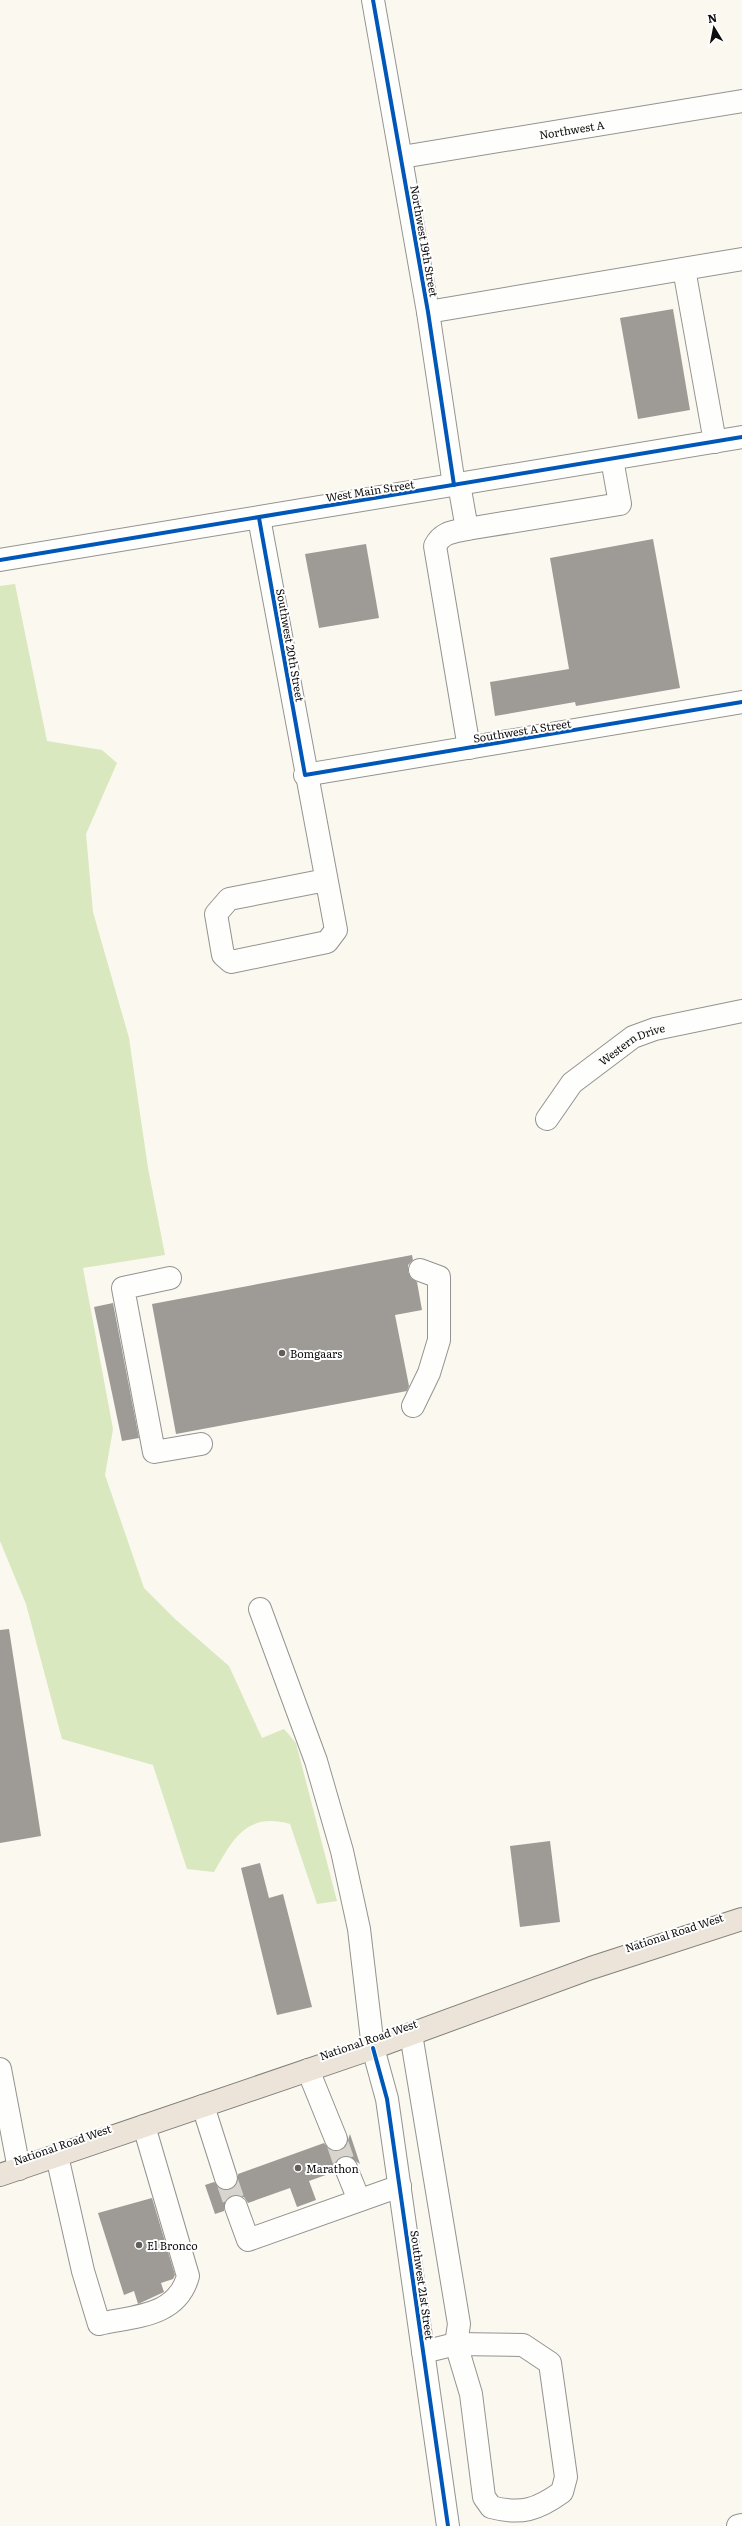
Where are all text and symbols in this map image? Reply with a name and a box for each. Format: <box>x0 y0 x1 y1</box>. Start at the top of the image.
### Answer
north arrow <box>694 8 734 48</box>
text: N <box>706 8 718 26</box>
street label: Northwest A <box>538 116 606 142</box>
street label: Northwest 19th Street <box>407 184 443 299</box>
street label: West Main Street <box>325 475 416 505</box>
street label: Southwest 20th Street <box>273 587 309 703</box>
street label: Southwest A Street <box>472 714 573 746</box>
street label: Western Drive <box>595 1019 667 1069</box>
place label: Bomgaars <box>290 1345 342 1361</box>
marker: Bomgaars <box>277 1348 287 1358</box>
street label: National Road West <box>623 1908 726 1955</box>
street label: National Road West <box>317 2015 420 2063</box>
street label: National Road West <box>11 2120 114 2168</box>
place label: Marathon <box>306 2160 359 2176</box>
marker: Marathon <box>293 2163 303 2173</box>
street label: Southwest 21st Street <box>407 2229 439 2341</box>
place label: El Bronco <box>147 2237 198 2253</box>
marker: El Bronco <box>134 2240 144 2250</box>

